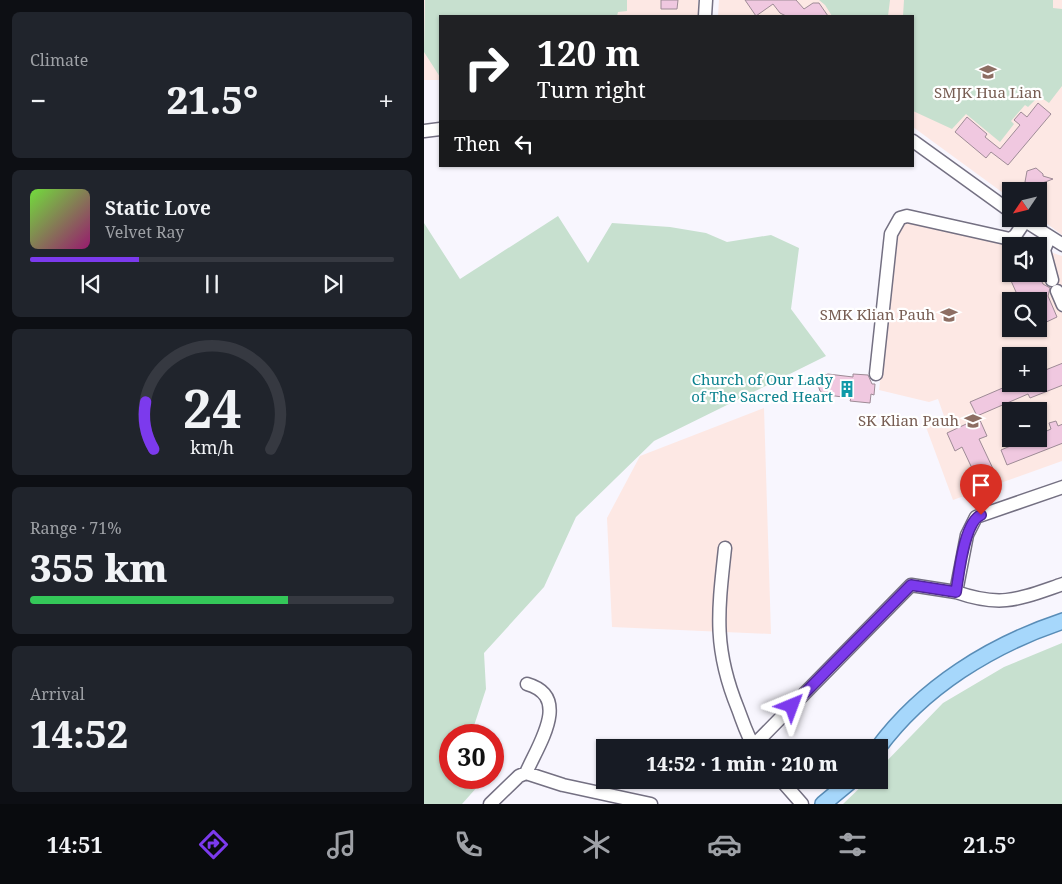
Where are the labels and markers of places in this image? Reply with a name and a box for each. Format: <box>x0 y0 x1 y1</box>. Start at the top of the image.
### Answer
school or university icon: SMJK Hua Lian <box>978 62 998 82</box>
place label: SMJK Hua Lian <box>934 82 1042 102</box>
place label: SMK Klian Pauh <box>820 304 935 324</box>
school or university icon: SMK Klian Pauh <box>939 305 959 325</box>
place label: Church of Our Lady of The Sacred Heart <box>691 369 834 406</box>
building icon: Church of Our Lady of The Sacred Heart <box>837 379 857 399</box>
place label: SK Klian Pauh <box>858 410 959 430</box>
school or university icon: SK Klian Pauh <box>963 411 983 431</box>
pin <box>960 464 1002 515</box>

